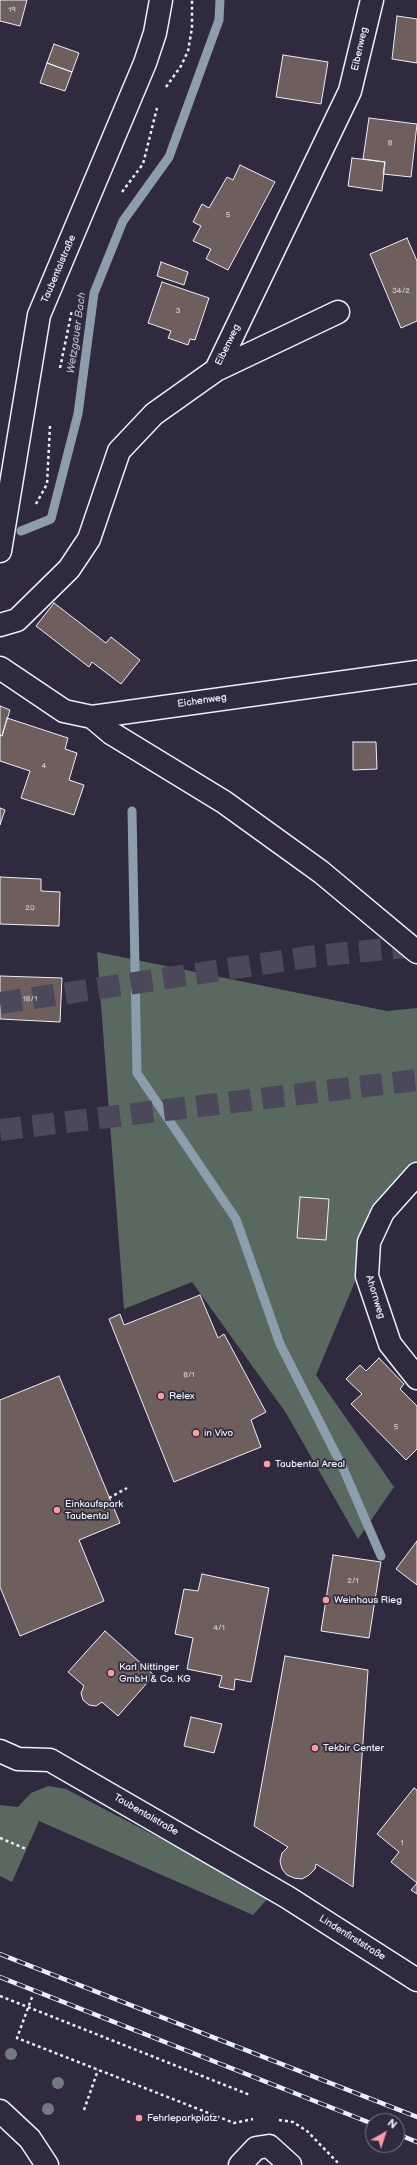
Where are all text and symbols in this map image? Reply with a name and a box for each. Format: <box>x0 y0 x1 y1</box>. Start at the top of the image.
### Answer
house number: 19 <box>8 5 16 15</box>
street label: Eibenweg <box>349 26 371 72</box>
house number: 8 <box>388 138 392 148</box>
house number: 5 <box>226 210 230 220</box>
street label: Taubentalstraße <box>39 233 79 305</box>
house number: 34/2 <box>392 286 410 296</box>
water label: Wetzgauer Bach <box>65 292 89 374</box>
house number: 3 <box>176 306 180 316</box>
street label: Eibenweg <box>213 322 243 368</box>
street label: Eichenweg <box>177 692 227 710</box>
house number: 4 <box>42 761 46 771</box>
house number: 20 <box>25 903 35 913</box>
house number: 18/1 <box>23 994 37 1004</box>
street label: Ahornweg <box>363 1274 387 1320</box>
house number: 8/1 <box>183 1370 195 1380</box>
place label: Relex <box>169 1390 195 1402</box>
marker: Relex <box>156 1391 166 1401</box>
house number: 5 <box>394 1422 398 1432</box>
place label: in Vivo <box>204 1427 233 1439</box>
marker: in Vivo <box>191 1428 201 1438</box>
place label: Taubental Areal <box>275 1458 345 1470</box>
marker: Taubental Areal <box>262 1459 272 1469</box>
place label: Einkaufspark Taubental <box>65 1498 123 1522</box>
marker: Einkaufspark Taubental <box>52 1505 62 1515</box>
house number: 2/1 <box>347 1576 359 1586</box>
place label: Weinhaus Rieg <box>334 1594 402 1606</box>
marker: Weinhaus Rieg <box>321 1595 331 1605</box>
house number: 4/1 <box>213 1623 225 1633</box>
place label: Karl Nittinger GmbH & Co. KG <box>119 1661 191 1684</box>
marker: Karl Nittinger GmbH & Co. KG <box>106 1668 116 1678</box>
place label: Tekbir Center <box>323 1742 384 1754</box>
marker: Tekbir Center <box>310 1743 320 1753</box>
street label: Taubentalstraße <box>112 1792 180 1838</box>
house number: 1 <box>400 1838 404 1848</box>
street label: Lindenfirststraße <box>317 1913 387 1963</box>
place label: Fehrleparkplatz <box>147 2112 217 2124</box>
marker: Fehrleparkplatz <box>134 2113 144 2123</box>
north arrow <box>365 2113 405 2153</box>
text: N <box>385 2116 400 2132</box>

